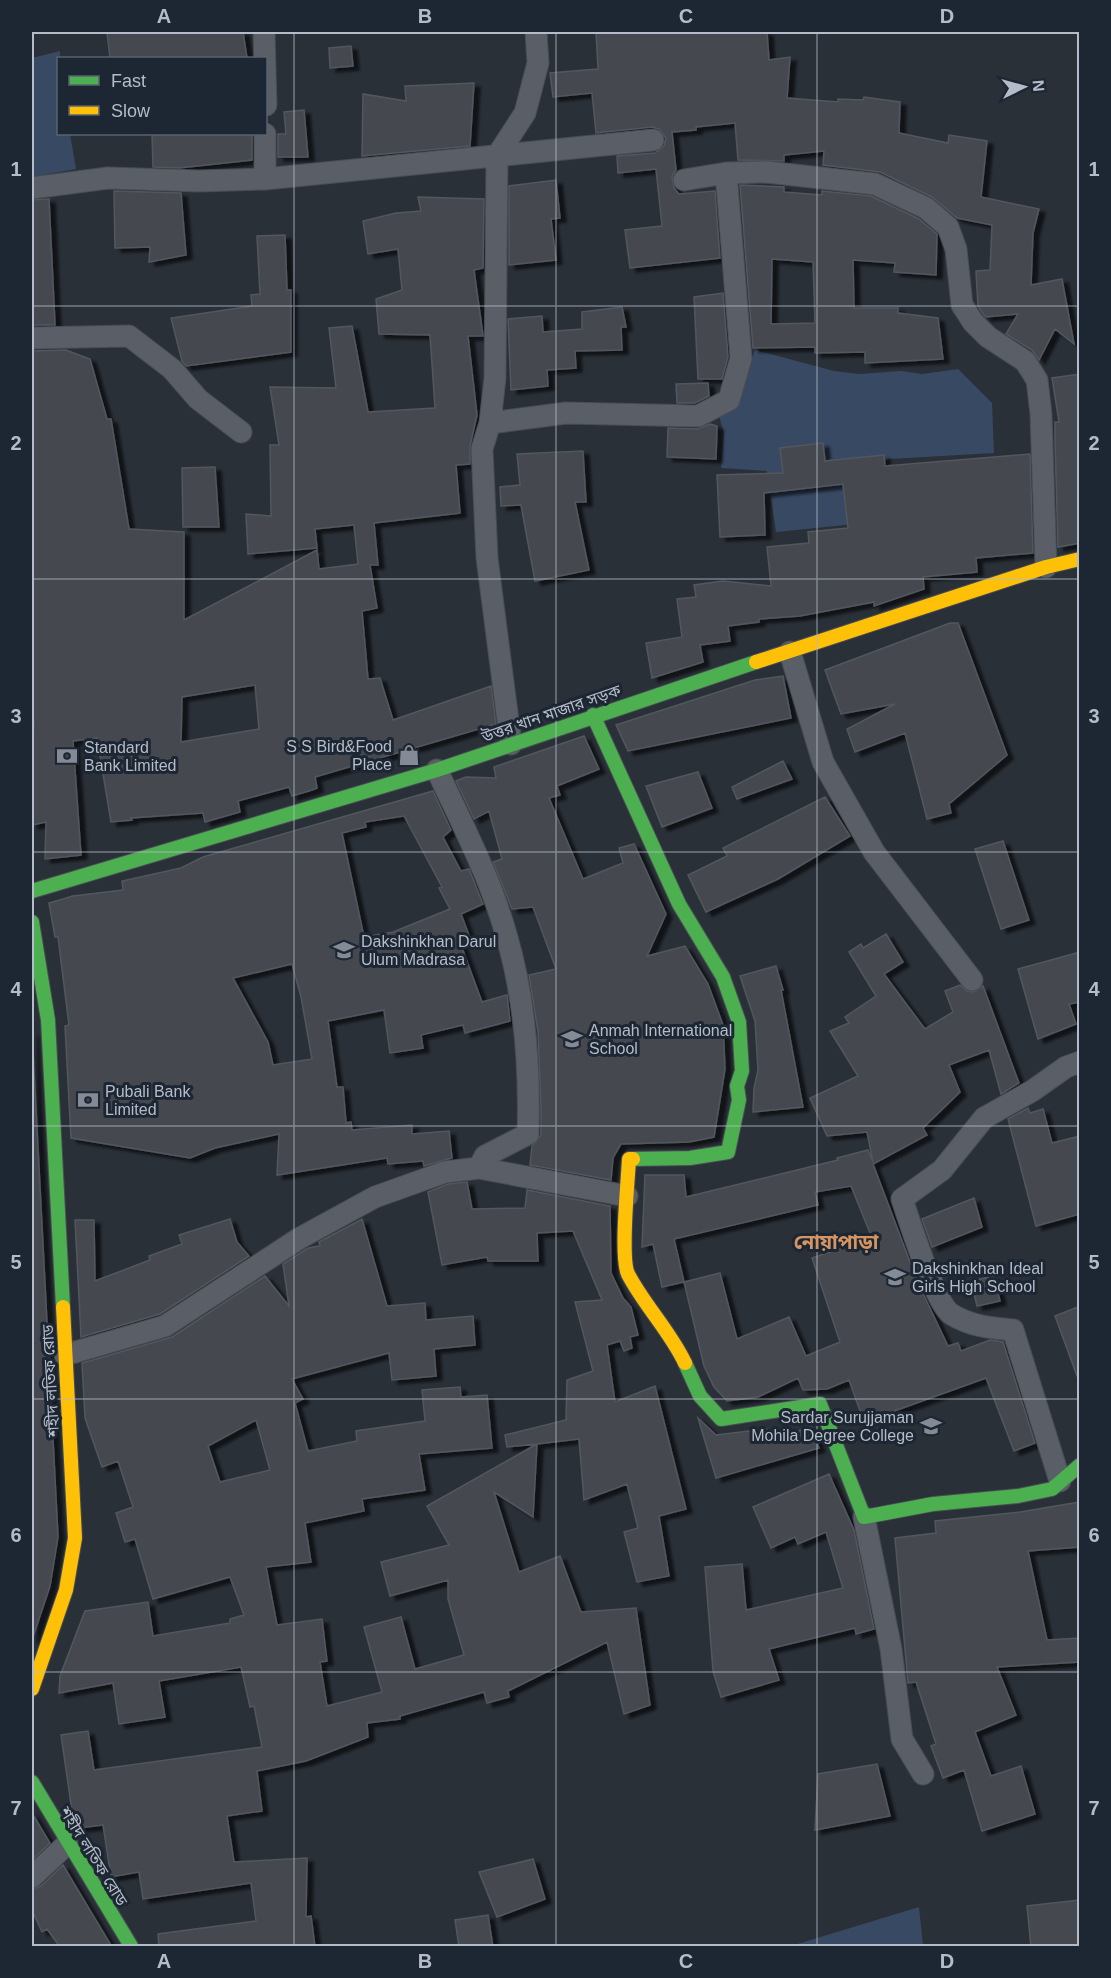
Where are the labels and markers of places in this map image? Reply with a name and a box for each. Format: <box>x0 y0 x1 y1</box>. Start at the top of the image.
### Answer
place label: S S Bird&Food Place <box>286 738 392 773</box>
place label: Standard Bank Limited <box>84 739 177 774</box>
shop icon: S S Bird&Food Place <box>397 743 421 767</box>
bank icon: Standard Bank Limited <box>55 744 79 768</box>
place label: Dakshinkhan Darul Ulum Madrasa <box>361 933 496 968</box>
school or university icon: Dakshinkhan Darul Ulum Madrasa <box>332 938 356 962</box>
place label: Anmah International School <box>589 1022 732 1057</box>
school or university icon: Anmah International School <box>560 1027 584 1051</box>
place label: Pubali Bank Limited <box>105 1083 191 1118</box>
bank icon: Pubali Bank Limited <box>76 1088 100 1112</box>
place label: Dakshinkhan Ideal Girls High School <box>912 1260 1044 1295</box>
school or university icon: Dakshinkhan Ideal Girls High School <box>883 1265 907 1289</box>
place label: Sardar Surujjaman Mohila Degree College <box>751 1409 914 1444</box>
school or university icon: Sardar Surujjaman Mohila Degree College <box>919 1414 943 1438</box>

